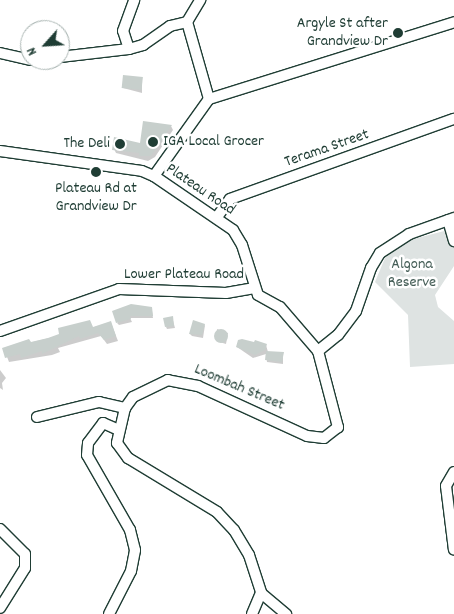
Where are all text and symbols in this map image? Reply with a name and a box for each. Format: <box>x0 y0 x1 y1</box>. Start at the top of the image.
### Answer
place label: Argyle St after Grandview Dr <box>297 14 388 52</box>
north arrow <box>20 20 70 70</box>
marker: Argyle St after Grandview Dr <box>392 27 404 39</box>
text: N <box>22 44 43 59</box>
street label: Terama Street <box>282 126 372 172</box>
place label: IGA Local Grocer <box>163 132 264 152</box>
place label: The Deli <box>64 134 110 154</box>
marker: IGA Local Grocer <box>147 136 159 148</box>
marker: The Deli <box>114 138 126 150</box>
street label: Plateau Road <box>162 160 238 220</box>
marker: Plateau Rd at Grandview Dr <box>90 166 102 178</box>
place label: Plateau Rd at Grandview Dr <box>55 179 137 217</box>
park label: Algona Reserve <box>388 255 436 293</box>
street label: Lower Plateau Road <box>124 265 244 285</box>
street label: Loombah Street <box>191 360 287 416</box>

